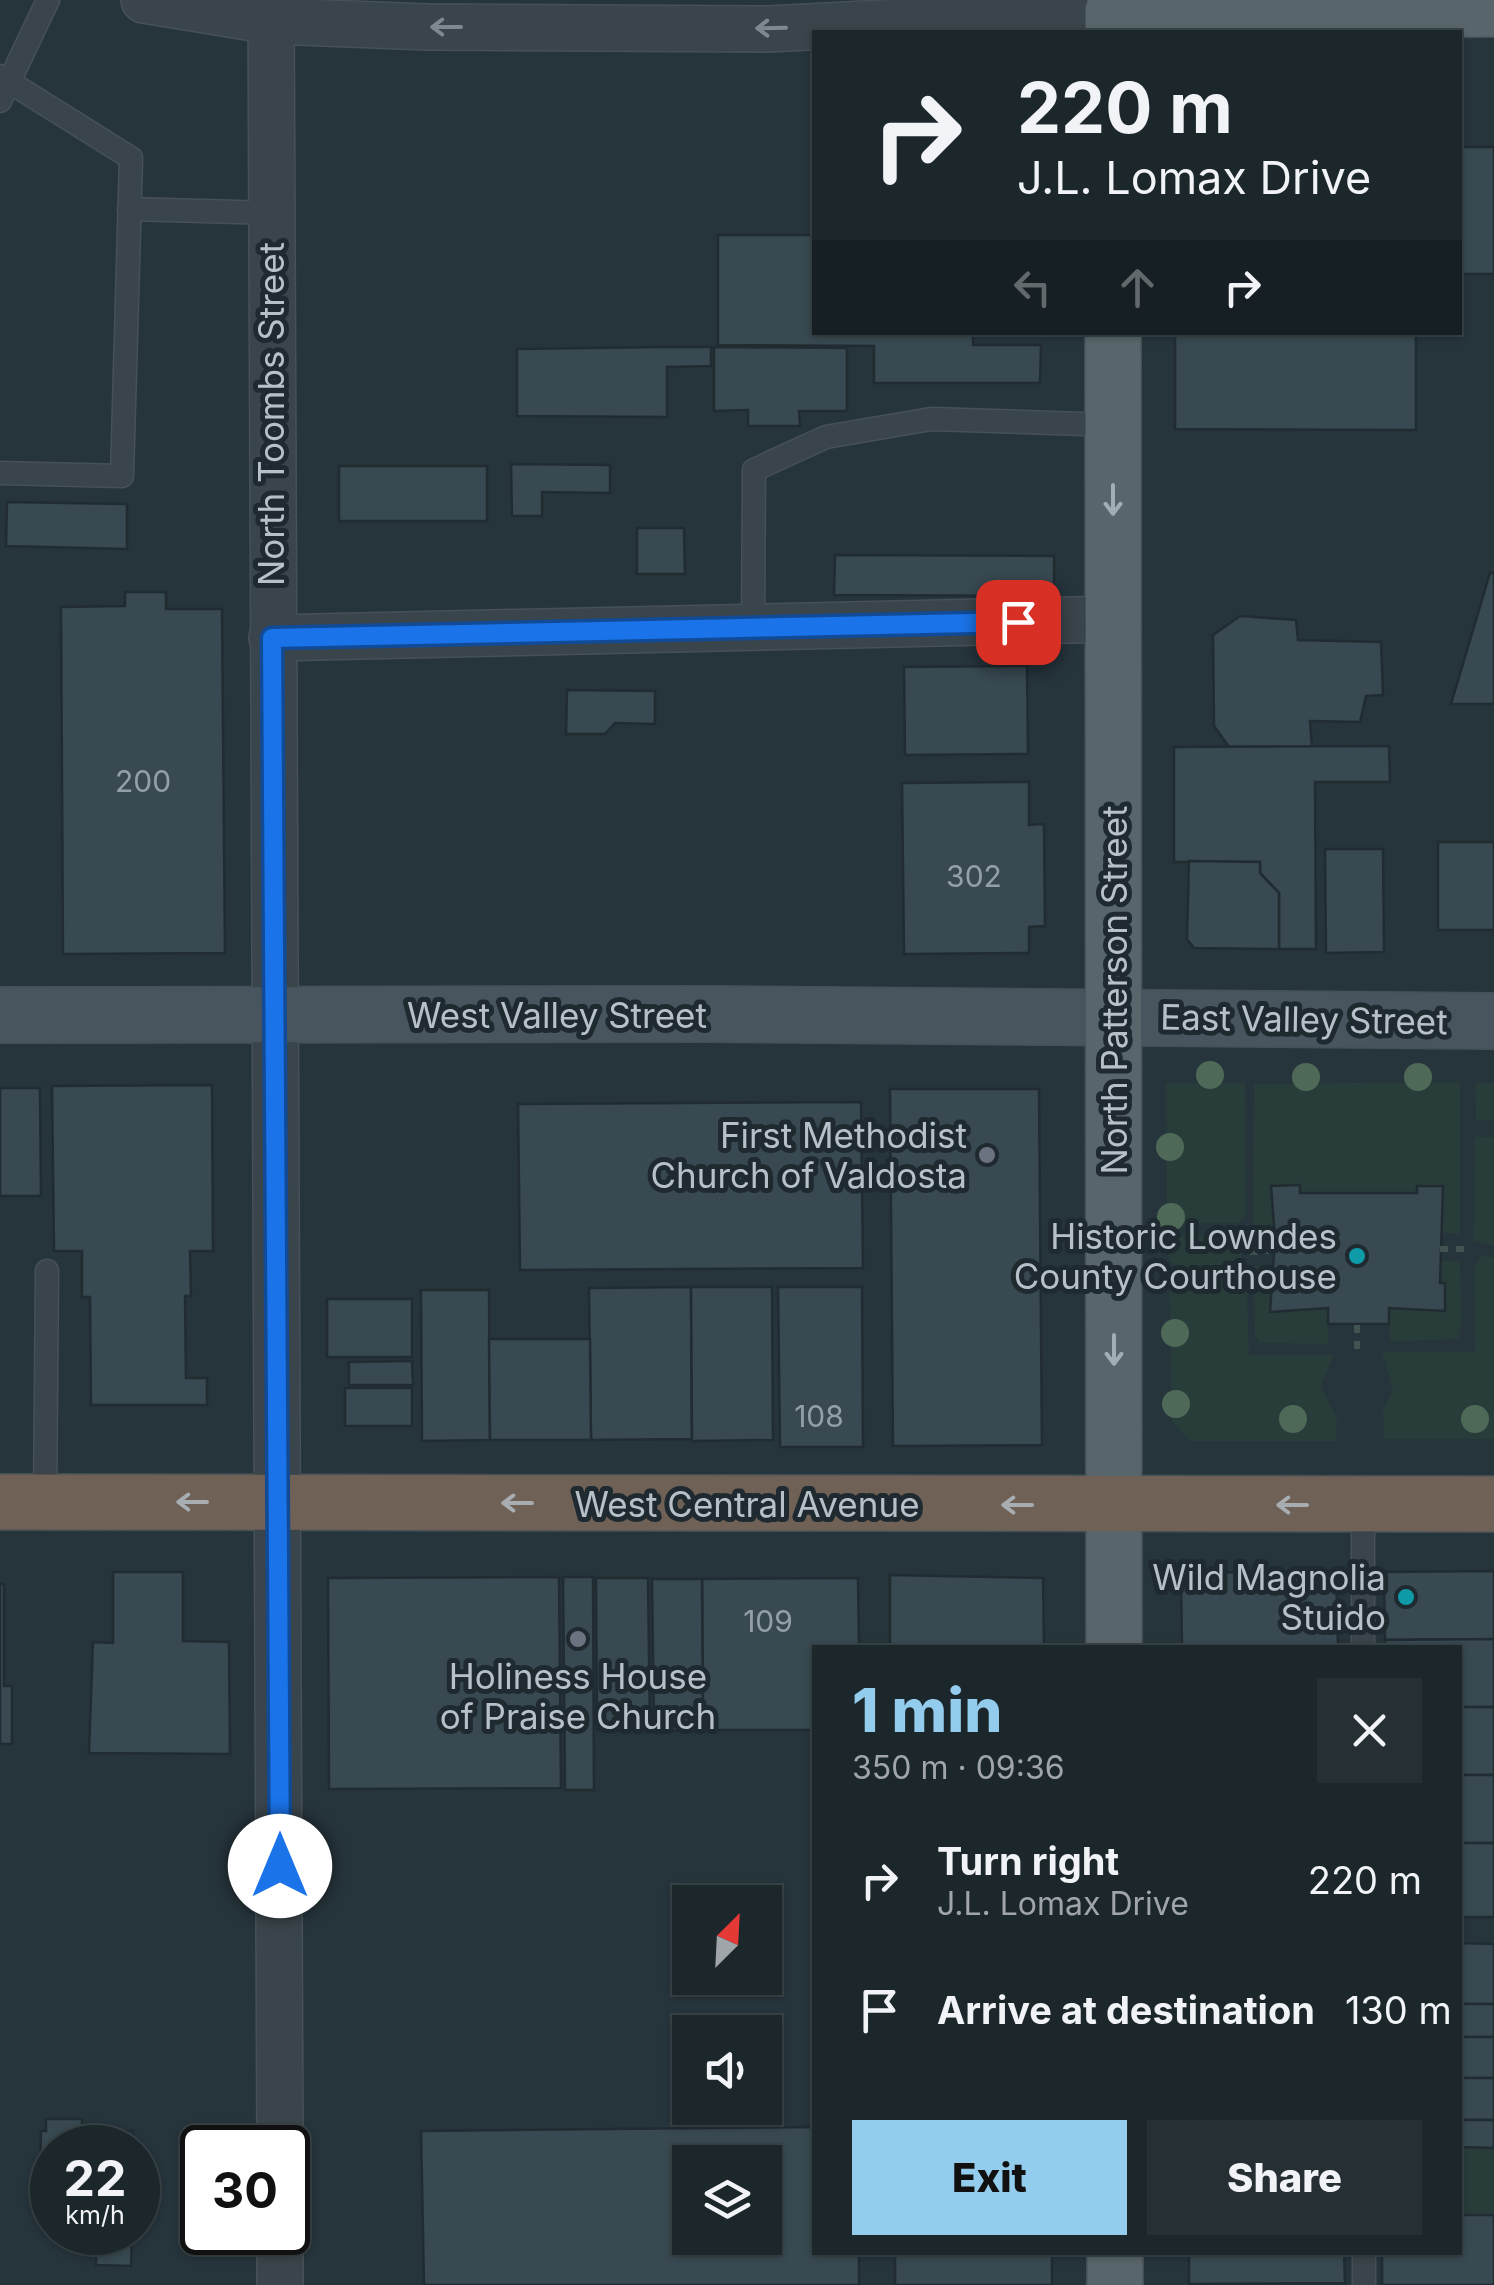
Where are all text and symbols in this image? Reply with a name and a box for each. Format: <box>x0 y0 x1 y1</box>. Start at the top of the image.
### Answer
one-way arrow <box>430 18 462 36</box>
one-way arrow <box>755 19 787 38</box>
text: 220 m <box>1017 65 1233 150</box>
icon: right <box>852 70 982 200</box>
text: J.L. Lomax Drive <box>1017 150 1371 205</box>
street label: North Toombs Street <box>250 242 292 586</box>
icon: left <box>1005 260 1060 315</box>
icon: ahead <box>1110 260 1165 315</box>
icon: right <box>1215 260 1270 315</box>
one-way arrow <box>1104 482 1122 515</box>
pin <box>976 580 1061 665</box>
icon: arrive <box>991 595 1046 650</box>
house number: 200 <box>115 763 171 799</box>
street label: North Patterson Street <box>1093 805 1135 1175</box>
house number: 302 <box>946 858 1002 894</box>
street label: West Valley Street <box>407 994 707 1036</box>
street label: East Valley Street <box>1160 995 1448 1043</box>
place label: First Methodist Church of Valdosta <box>650 1114 967 1196</box>
marker: First Methodist Church of Valdosta <box>976 1144 998 1166</box>
place label: Historic Lowndes County Courthouse <box>1014 1215 1337 1297</box>
marker: Historic Lowndes County Courthouse <box>1346 1245 1368 1267</box>
one-way arrow <box>1104 1332 1124 1365</box>
house number: 108 <box>794 1398 844 1434</box>
street label: West Central Avenue <box>574 1483 920 1525</box>
one-way arrow <box>176 1492 208 1512</box>
one-way arrow <box>501 1494 534 1512</box>
one-way arrow <box>1001 1496 1034 1514</box>
one-way arrow <box>1276 1496 1308 1514</box>
place label: Wild Magnolia Stuido <box>1152 1556 1386 1638</box>
marker: Wild Magnolia Stuido <box>1395 1586 1417 1608</box>
house number: 109 <box>743 1603 793 1639</box>
marker: Holiness House of Praise Church <box>567 1628 589 1650</box>
place label: Holiness House of Praise Church <box>440 1655 716 1737</box>
text: 1 min <box>852 1674 1002 1746</box>
button: close <box>1317 1678 1422 1783</box>
text: 350 m · 09:36 <box>852 1748 1065 1787</box>
position arrow <box>228 1814 332 1918</box>
text: Turn right <box>937 1838 1119 1884</box>
icon: right <box>852 1853 907 1908</box>
text: 220 m <box>1308 1857 1422 1903</box>
text: J.L. Lomax Drive <box>937 1884 1189 1923</box>
north arrow <box>672 1885 782 1995</box>
map controls <box>672 1885 782 2255</box>
icon: arrive <box>852 1983 907 2038</box>
text: Arrive at destination <box>937 1987 1315 2033</box>
text: 130 m <box>1345 1987 1452 2033</box>
button: sound <box>672 2015 782 2125</box>
button: Exit <box>852 2120 1127 2235</box>
button: Share <box>1147 2120 1422 2235</box>
speed limit sign: 30 <box>180 2125 310 2255</box>
button: layers <box>672 2145 782 2255</box>
text: 22 <box>64 2148 127 2208</box>
text: km/h <box>65 2200 125 2230</box>

